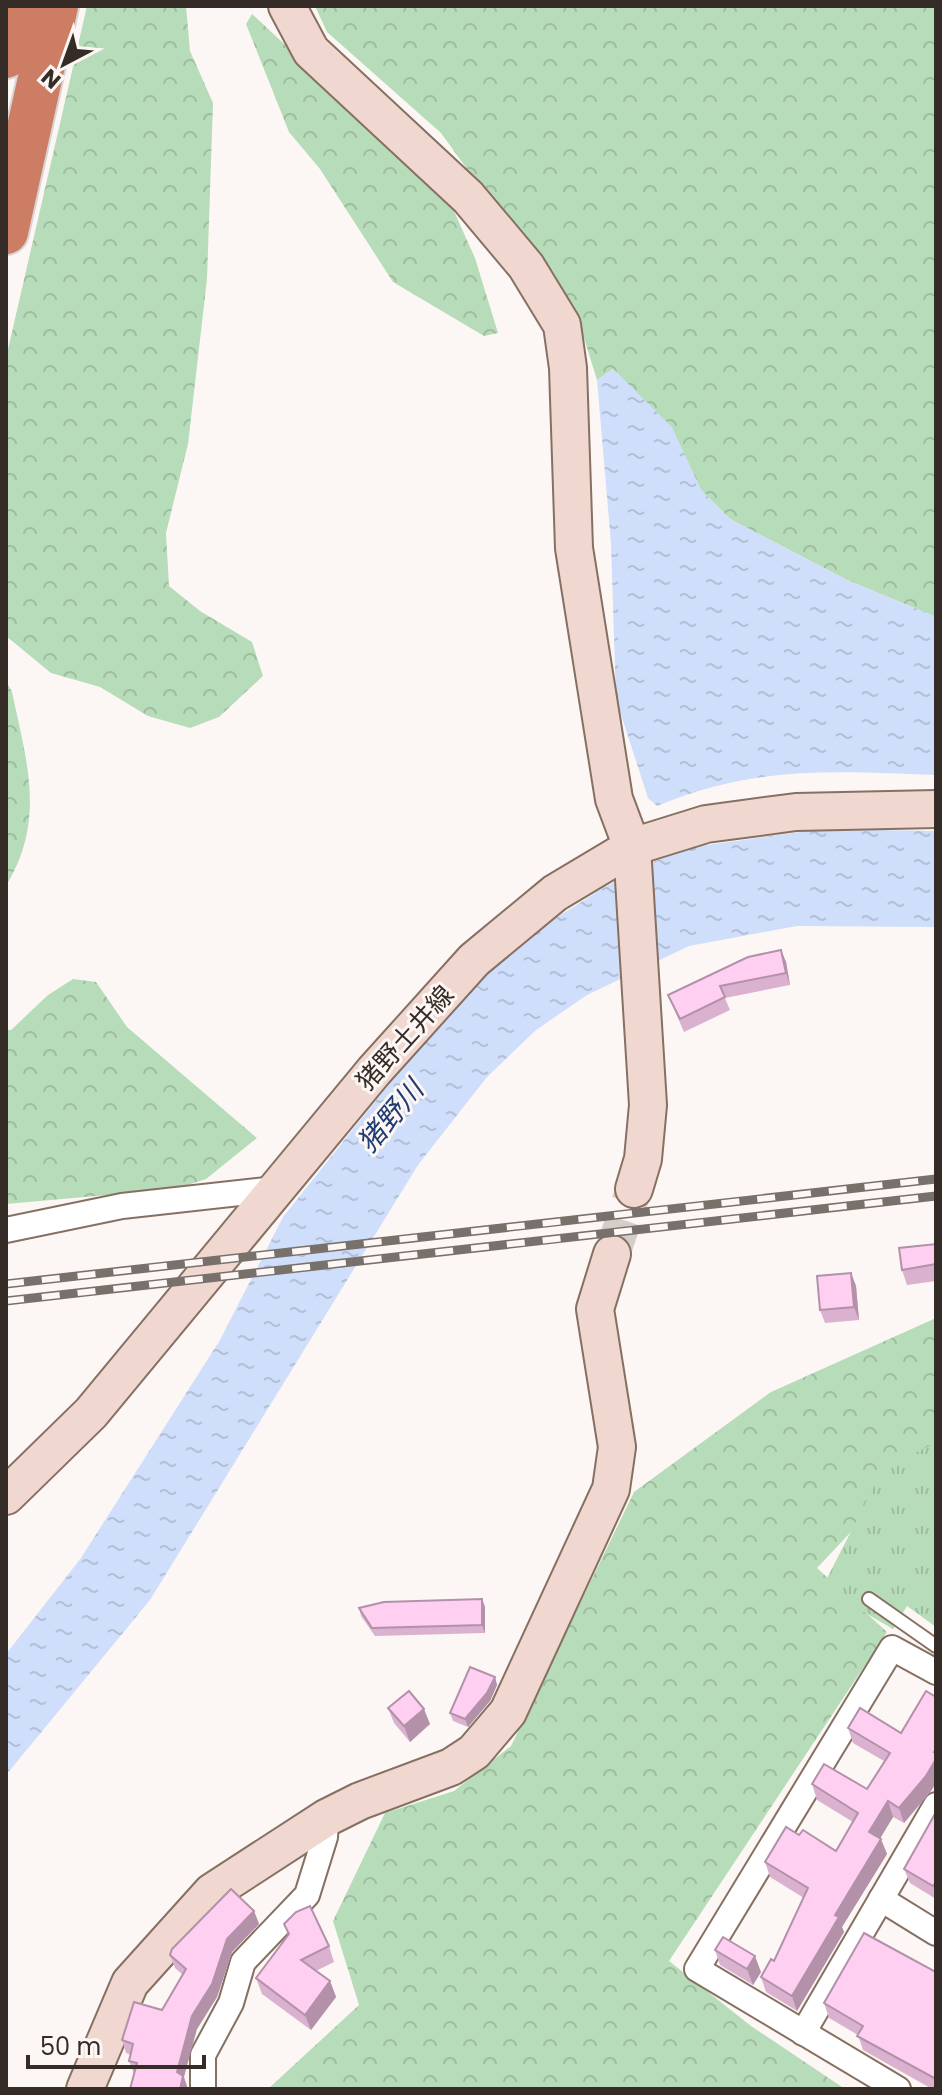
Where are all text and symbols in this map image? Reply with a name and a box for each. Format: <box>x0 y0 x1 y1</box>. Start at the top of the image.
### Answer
north arrow <box>24 24 104 104</box>
text: N <box>35 62 68 96</box>
street label: 猪野土井線 <box>348 978 462 1098</box>
water label: 猪野川 <box>348 1069 434 1161</box>
scale bar <box>28 2019 204 2069</box>
text: 50 m <box>40 2030 101 2063</box>

